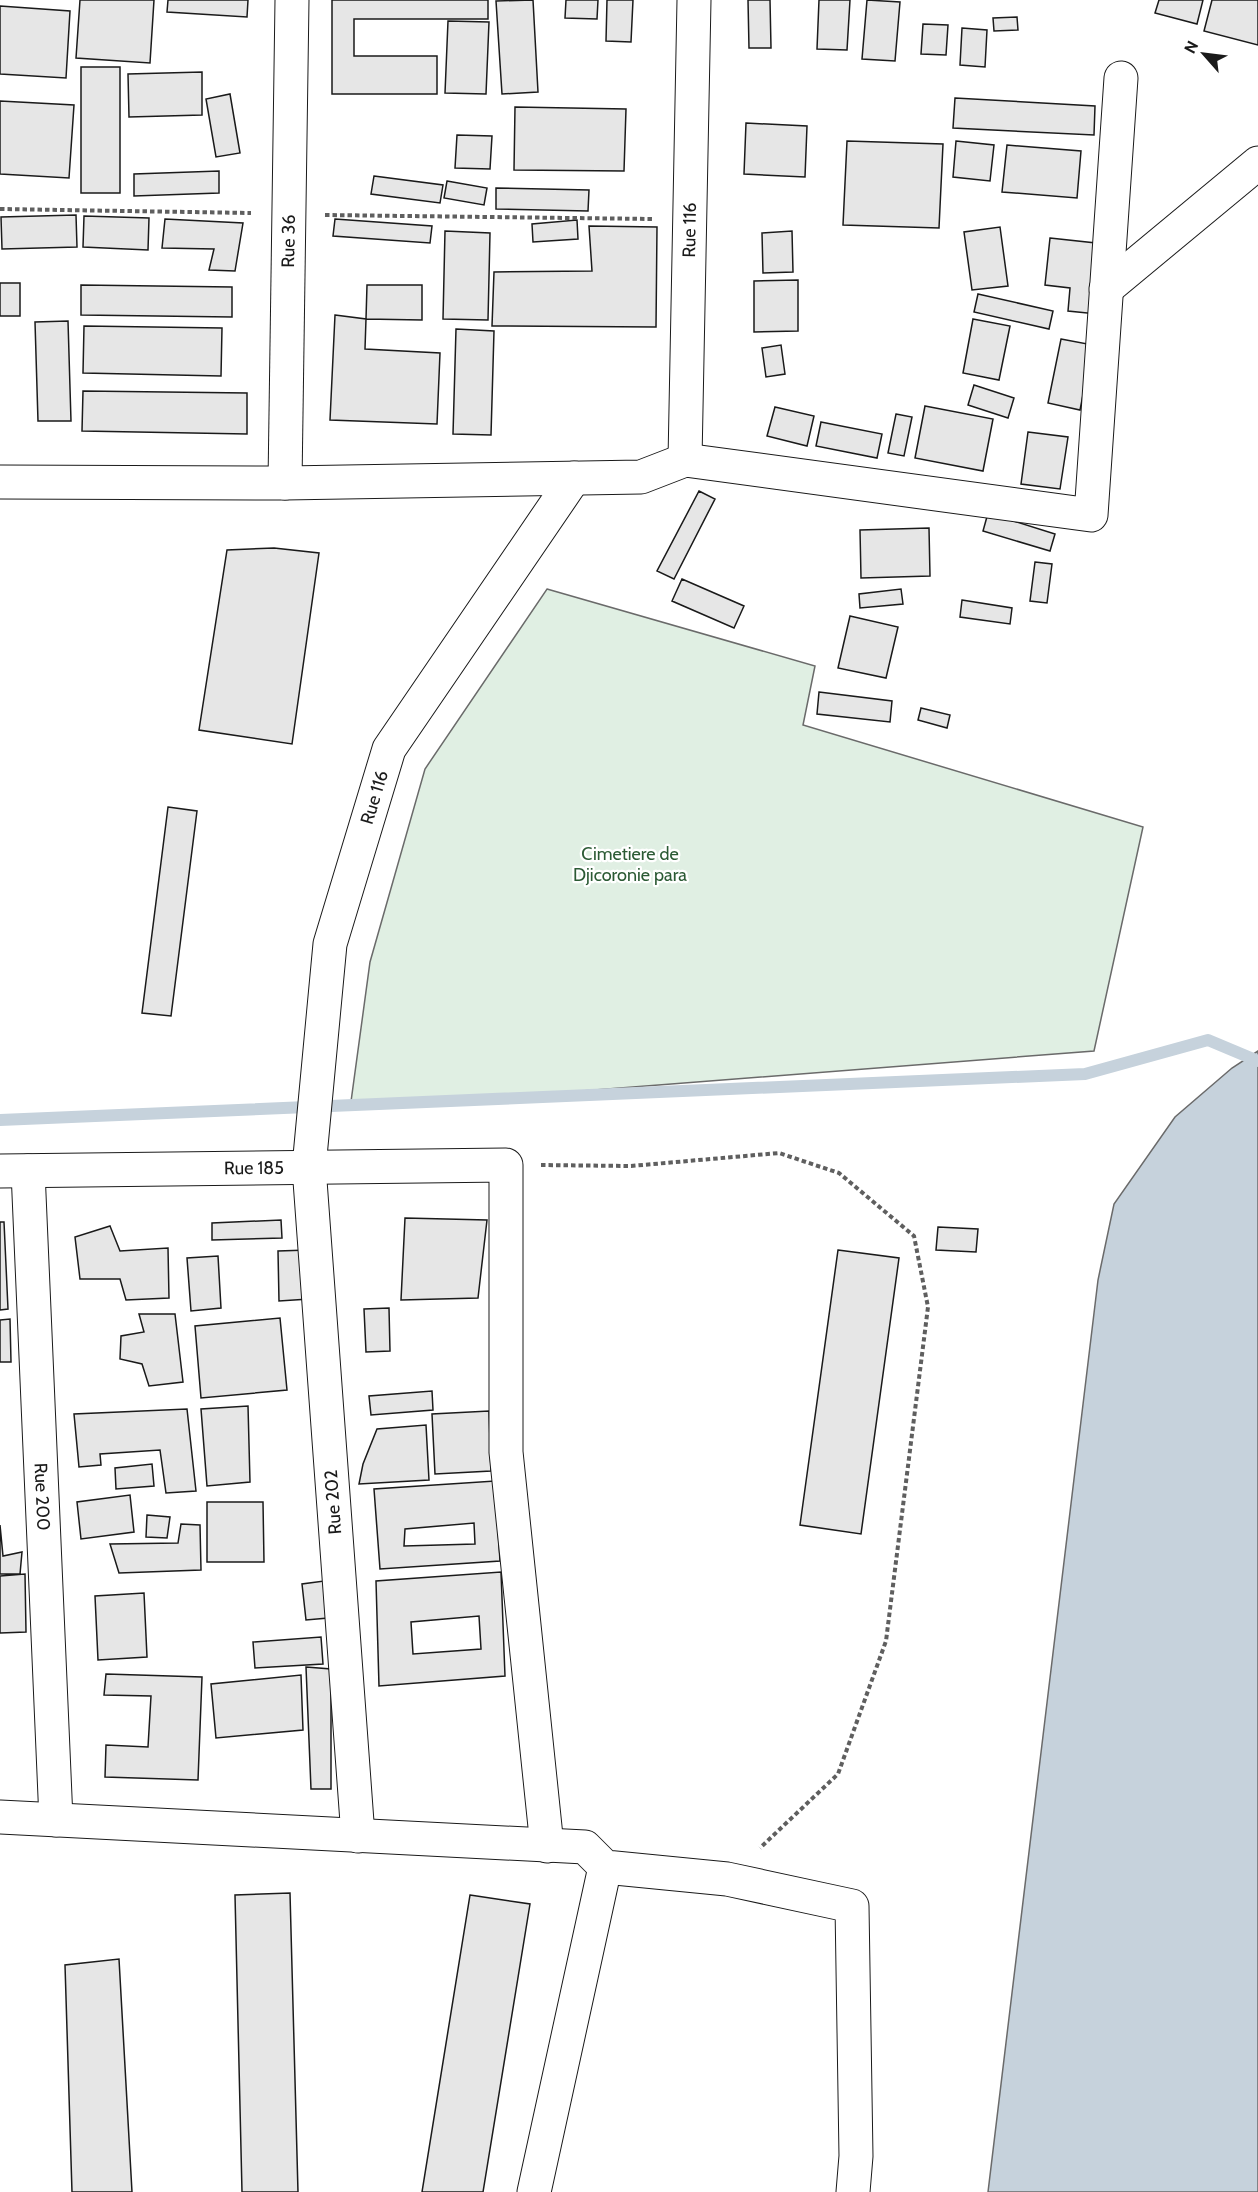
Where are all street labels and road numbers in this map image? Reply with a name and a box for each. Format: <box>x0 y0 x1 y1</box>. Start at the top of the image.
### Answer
street label: Rue 116 <box>678 202 701 258</box>
street label: Rue 36 <box>277 214 300 268</box>
street label: Rue 116 <box>356 768 393 827</box>
street label: Rue 185 <box>224 1157 284 1179</box>
street label: Rue 200 <box>30 1462 55 1531</box>
street label: Rue 202 <box>320 1469 346 1535</box>

